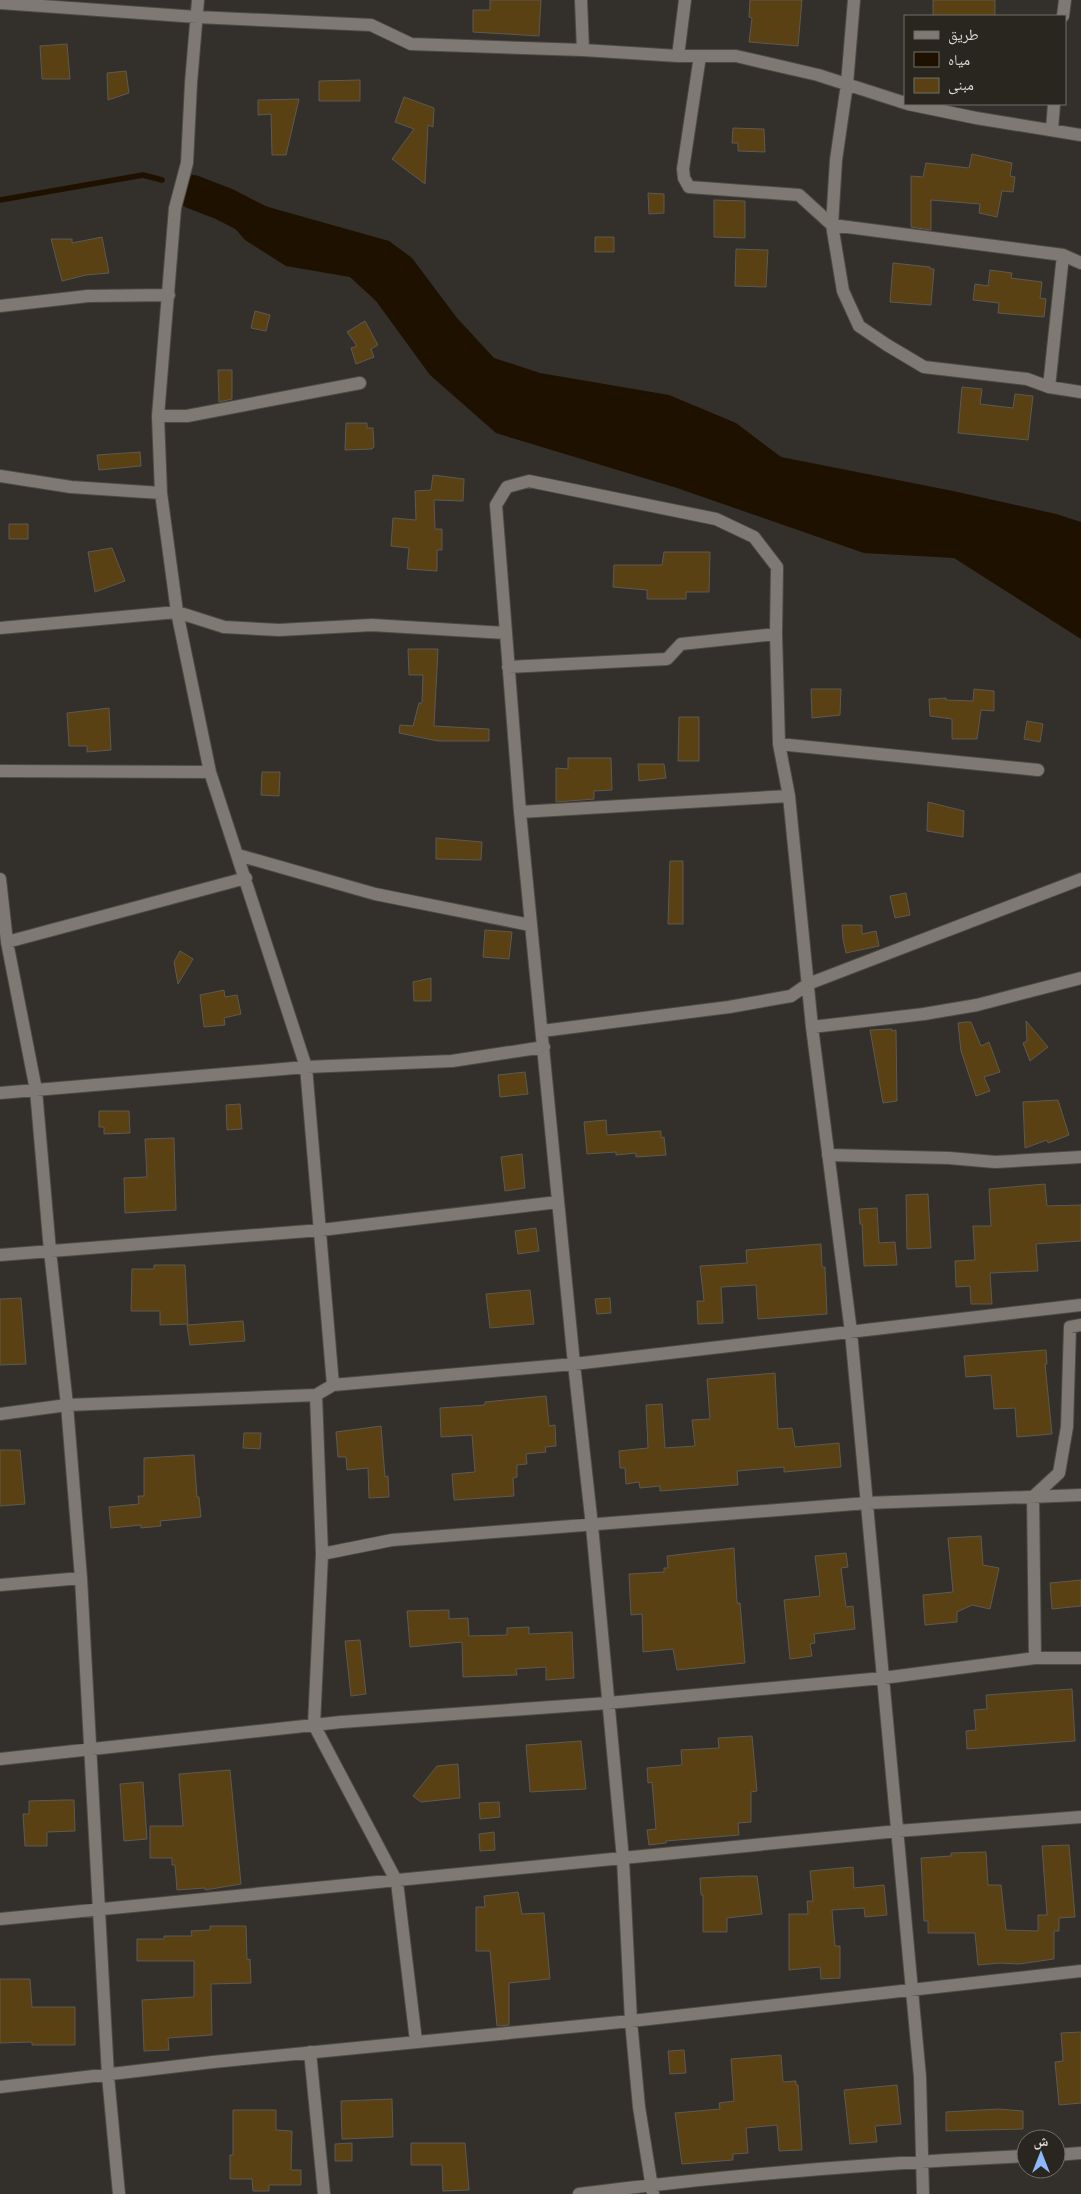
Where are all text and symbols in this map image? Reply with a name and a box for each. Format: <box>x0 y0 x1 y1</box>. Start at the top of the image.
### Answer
legend <box>904 15 1066 105</box>
text: طريق <box>948 26 979 45</box>
text: مياه <box>948 51 970 69</box>
text: مبنى <box>948 76 974 95</box>
north arrow <box>1016 2129 1066 2179</box>
text: ش <box>1034 2133 1049 2150</box>

